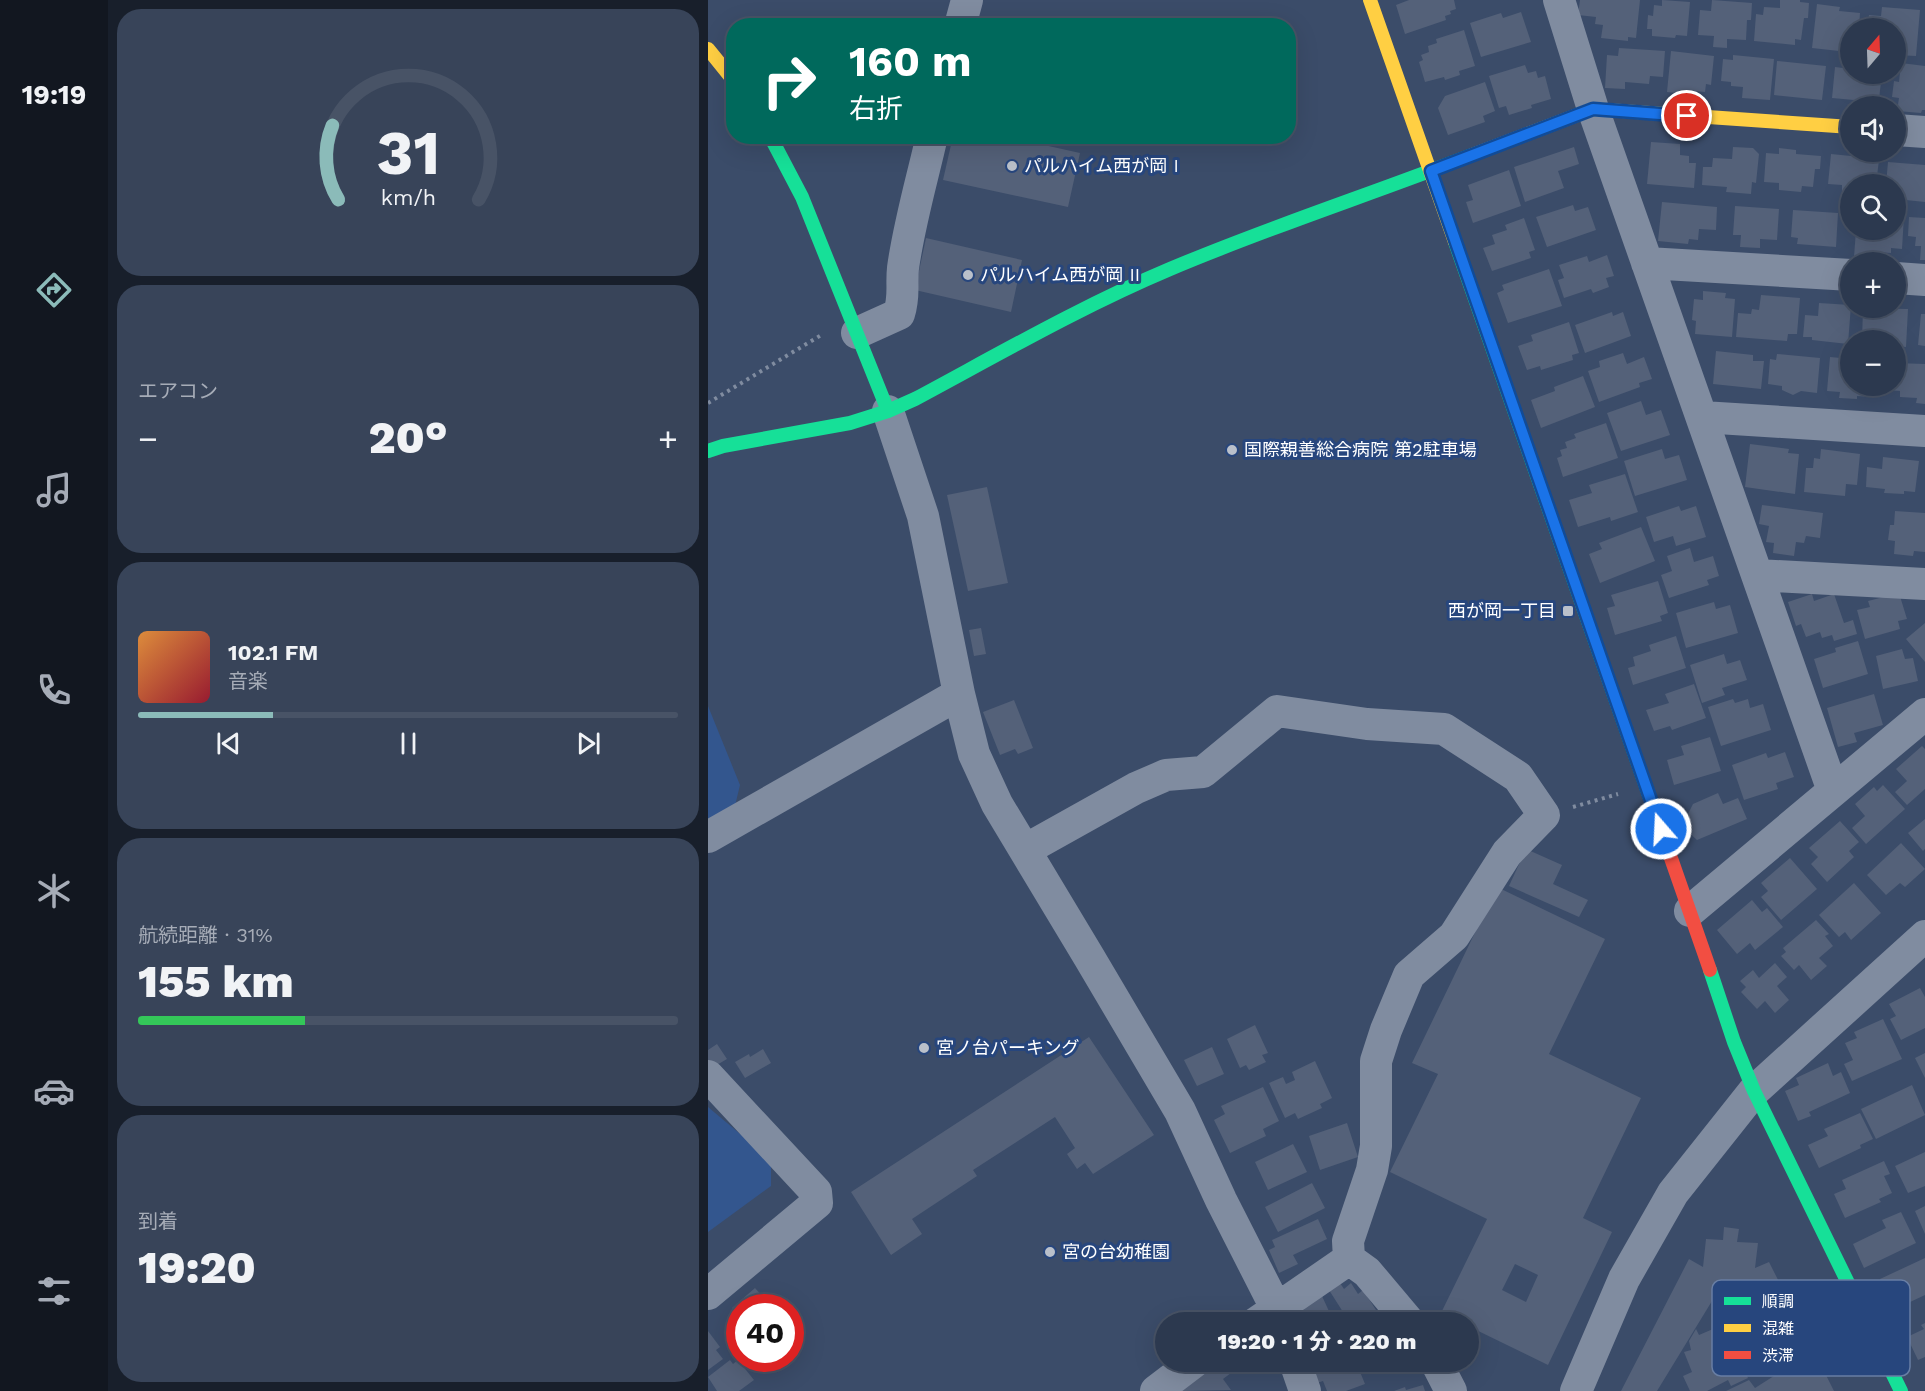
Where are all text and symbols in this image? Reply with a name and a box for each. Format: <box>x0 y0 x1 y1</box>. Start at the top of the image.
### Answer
north arrow <box>1840 18 1906 84</box>
map controls <box>1840 18 1906 396</box>
text: 160 m <box>849 37 972 86</box>
icon: right <box>750 42 828 120</box>
text: 19:19 <box>22 79 86 111</box>
pin <box>1661 90 1712 141</box>
text: 右折 <box>849 93 903 125</box>
button: sound <box>1840 96 1906 162</box>
icon: arrive <box>1670 99 1703 132</box>
text: 31 <box>376 116 440 189</box>
place label: パルハイム西が岡 I <box>1024 155 1179 176</box>
marker: パルハイム西が岡 I <box>1005 159 1019 173</box>
button: search <box>1840 174 1906 240</box>
text: km/h <box>380 185 436 210</box>
button: + <box>1840 252 1906 318</box>
place label: パルハイム西が岡 II <box>980 264 1140 285</box>
marker: パルハイム西が岡 II <box>961 268 975 282</box>
icon: directions <box>33 269 75 311</box>
button: − <box>1840 330 1906 396</box>
text: エアコン <box>138 379 218 403</box>
text: 20° <box>368 411 448 464</box>
text: − <box>138 419 158 458</box>
text: + <box>658 419 678 458</box>
place label: 国際親善総合病院 第2駐車場 <box>1244 439 1477 460</box>
marker: 国際親善総合病院 第2駐車場 <box>1225 443 1239 457</box>
icon: music <box>33 469 75 511</box>
place label: 西が岡一丁目 <box>1448 600 1556 621</box>
marker: 西が岡一丁目 <box>1561 604 1575 618</box>
text: 102.1 FM <box>228 640 318 665</box>
icon: phone <box>33 669 75 711</box>
text: 音楽 <box>228 669 268 693</box>
icon: previous <box>212 727 245 760</box>
icon: pause <box>392 727 425 760</box>
icon: next <box>572 727 605 760</box>
position arrow <box>1629 797 1693 861</box>
icon: climate <box>33 870 75 912</box>
text: 航続距離 · 31% <box>138 923 273 947</box>
text: 155 km <box>138 955 294 1008</box>
place label: 宮ノ台パーキング <box>936 1037 1079 1058</box>
marker: 宮ノ台パーキング <box>917 1041 931 1055</box>
icon: car <box>33 1070 75 1112</box>
text: 到着 <box>138 1209 178 1233</box>
text: 19:20 <box>138 1241 256 1294</box>
place label: 宮の台幼稚園 <box>1062 1241 1170 1262</box>
marker: 宮の台幼稚園 <box>1043 1245 1057 1259</box>
icon: filters <box>33 1270 75 1312</box>
legend <box>1712 1280 1910 1376</box>
text: 順調 <box>1762 1292 1794 1311</box>
speed limit sign: 40 <box>726 1294 804 1372</box>
text: 混雑 <box>1762 1319 1794 1338</box>
text: 19:20 · 1 分 · 220 m <box>1218 1329 1416 1354</box>
text: 渋滞 <box>1762 1346 1794 1365</box>

